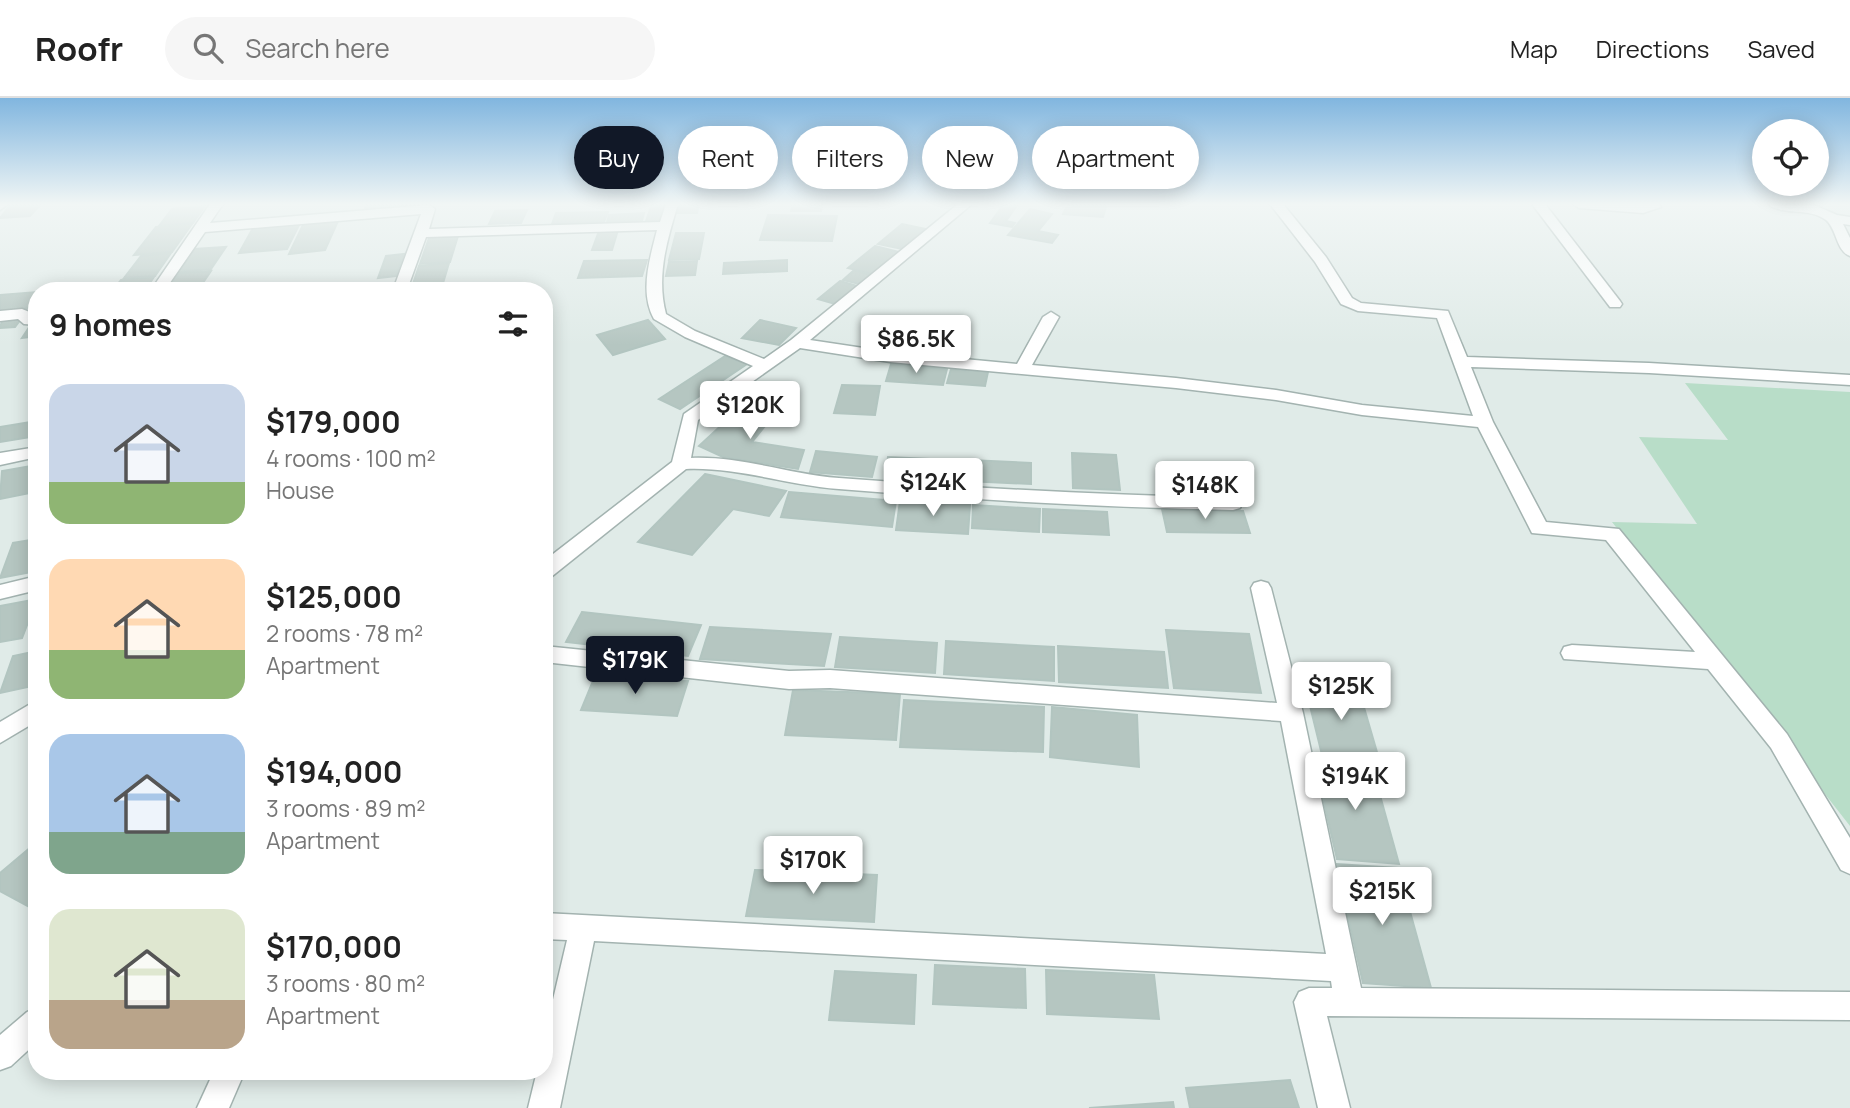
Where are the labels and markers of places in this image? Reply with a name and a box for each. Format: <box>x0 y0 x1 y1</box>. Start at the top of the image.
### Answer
pin: $86.5K <box>859 316 973 375</box>
pin: $120K <box>701 382 799 441</box>
pin: $124K <box>884 458 982 518</box>
pin: $148K <box>1156 462 1254 521</box>
pin: $179K <box>586 636 684 696</box>
pin: $125K <box>1292 662 1390 722</box>
pin: $194K <box>1306 752 1404 812</box>
pin: $170K <box>764 836 862 896</box>
pin: $215K <box>1333 868 1431 927</box>

